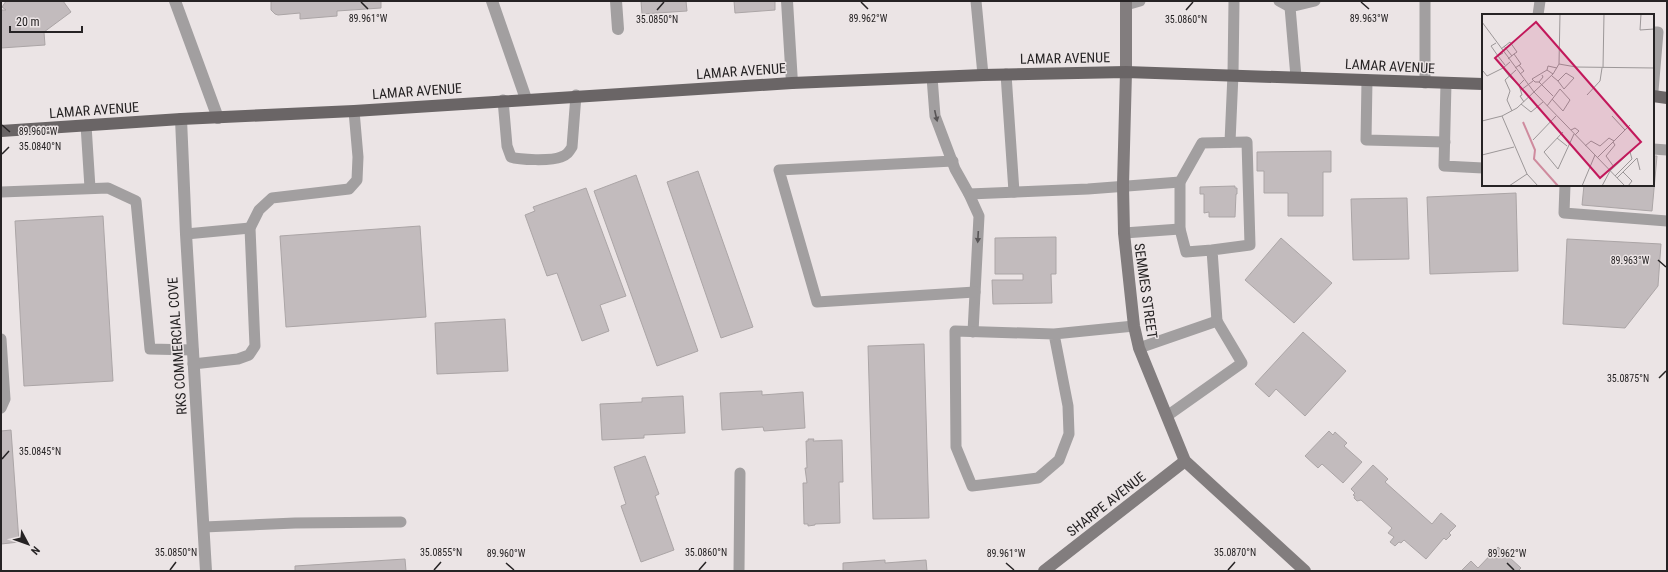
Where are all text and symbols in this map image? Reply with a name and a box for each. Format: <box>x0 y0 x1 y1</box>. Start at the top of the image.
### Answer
scale bar <box>10 8 82 34</box>
text: 89.961°W <box>349 13 388 24</box>
text: 89.962°W <box>849 13 888 24</box>
text: 89.963°W <box>1350 13 1389 24</box>
text: 35.0850°N <box>636 14 678 25</box>
text: 35.0860°N <box>1165 14 1207 25</box>
inset map <box>1482 14 1654 186</box>
text: 20 m <box>16 15 40 29</box>
street label: LAMAR AVENUE <box>1020 49 1110 67</box>
street label: LAMAR AVENUE <box>1345 56 1435 76</box>
street label: LAMAR AVENUE <box>696 60 787 82</box>
street label: LAMAR AVENUE <box>372 80 463 102</box>
street label: LAMAR AVENUE <box>49 99 140 121</box>
one-way arrow <box>933 110 939 122</box>
text: 89.960°W <box>19 126 58 137</box>
text: 35.0840°N <box>19 141 61 152</box>
one-way arrow <box>975 231 982 243</box>
street label: SEMMES STREET <box>1131 242 1161 340</box>
text: 89.963°W <box>1611 255 1650 266</box>
street label: RKS COMMERCIAL COVE <box>164 277 190 415</box>
text: 35.0875°N <box>1607 373 1649 384</box>
text: 35.0845°N <box>19 446 61 457</box>
street label: SHARPE AVENUE <box>1064 468 1148 540</box>
north arrow <box>8 524 48 564</box>
text: N <box>28 543 42 557</box>
text: 35.0850°N <box>155 547 197 558</box>
text: 35.0855°N <box>420 547 462 558</box>
text: 35.0860°N <box>685 547 727 558</box>
text: 35.0870°N <box>1214 547 1256 558</box>
text: 89.960°W <box>487 548 526 559</box>
text: 89.961°W <box>987 548 1026 559</box>
text: 89.962°W <box>1488 548 1527 559</box>

